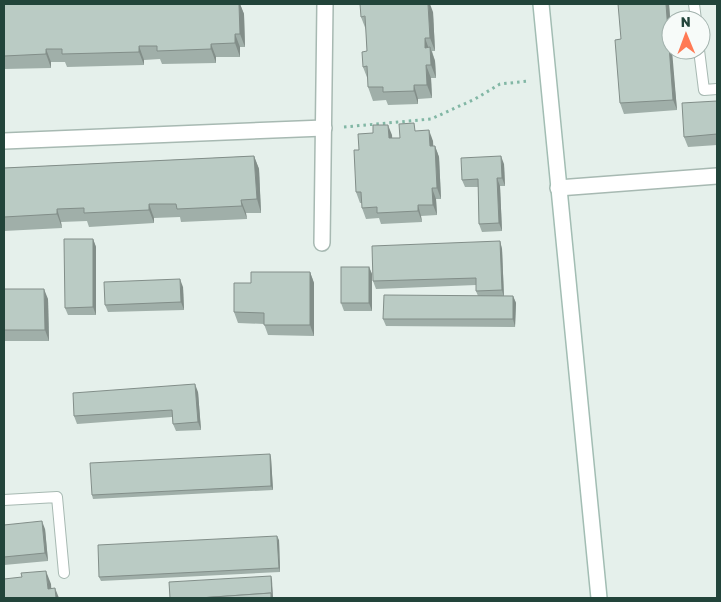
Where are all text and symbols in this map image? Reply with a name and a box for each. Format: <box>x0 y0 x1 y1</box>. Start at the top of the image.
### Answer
north arrow <box>661 10 711 60</box>
text: N <box>681 14 691 31</box>

